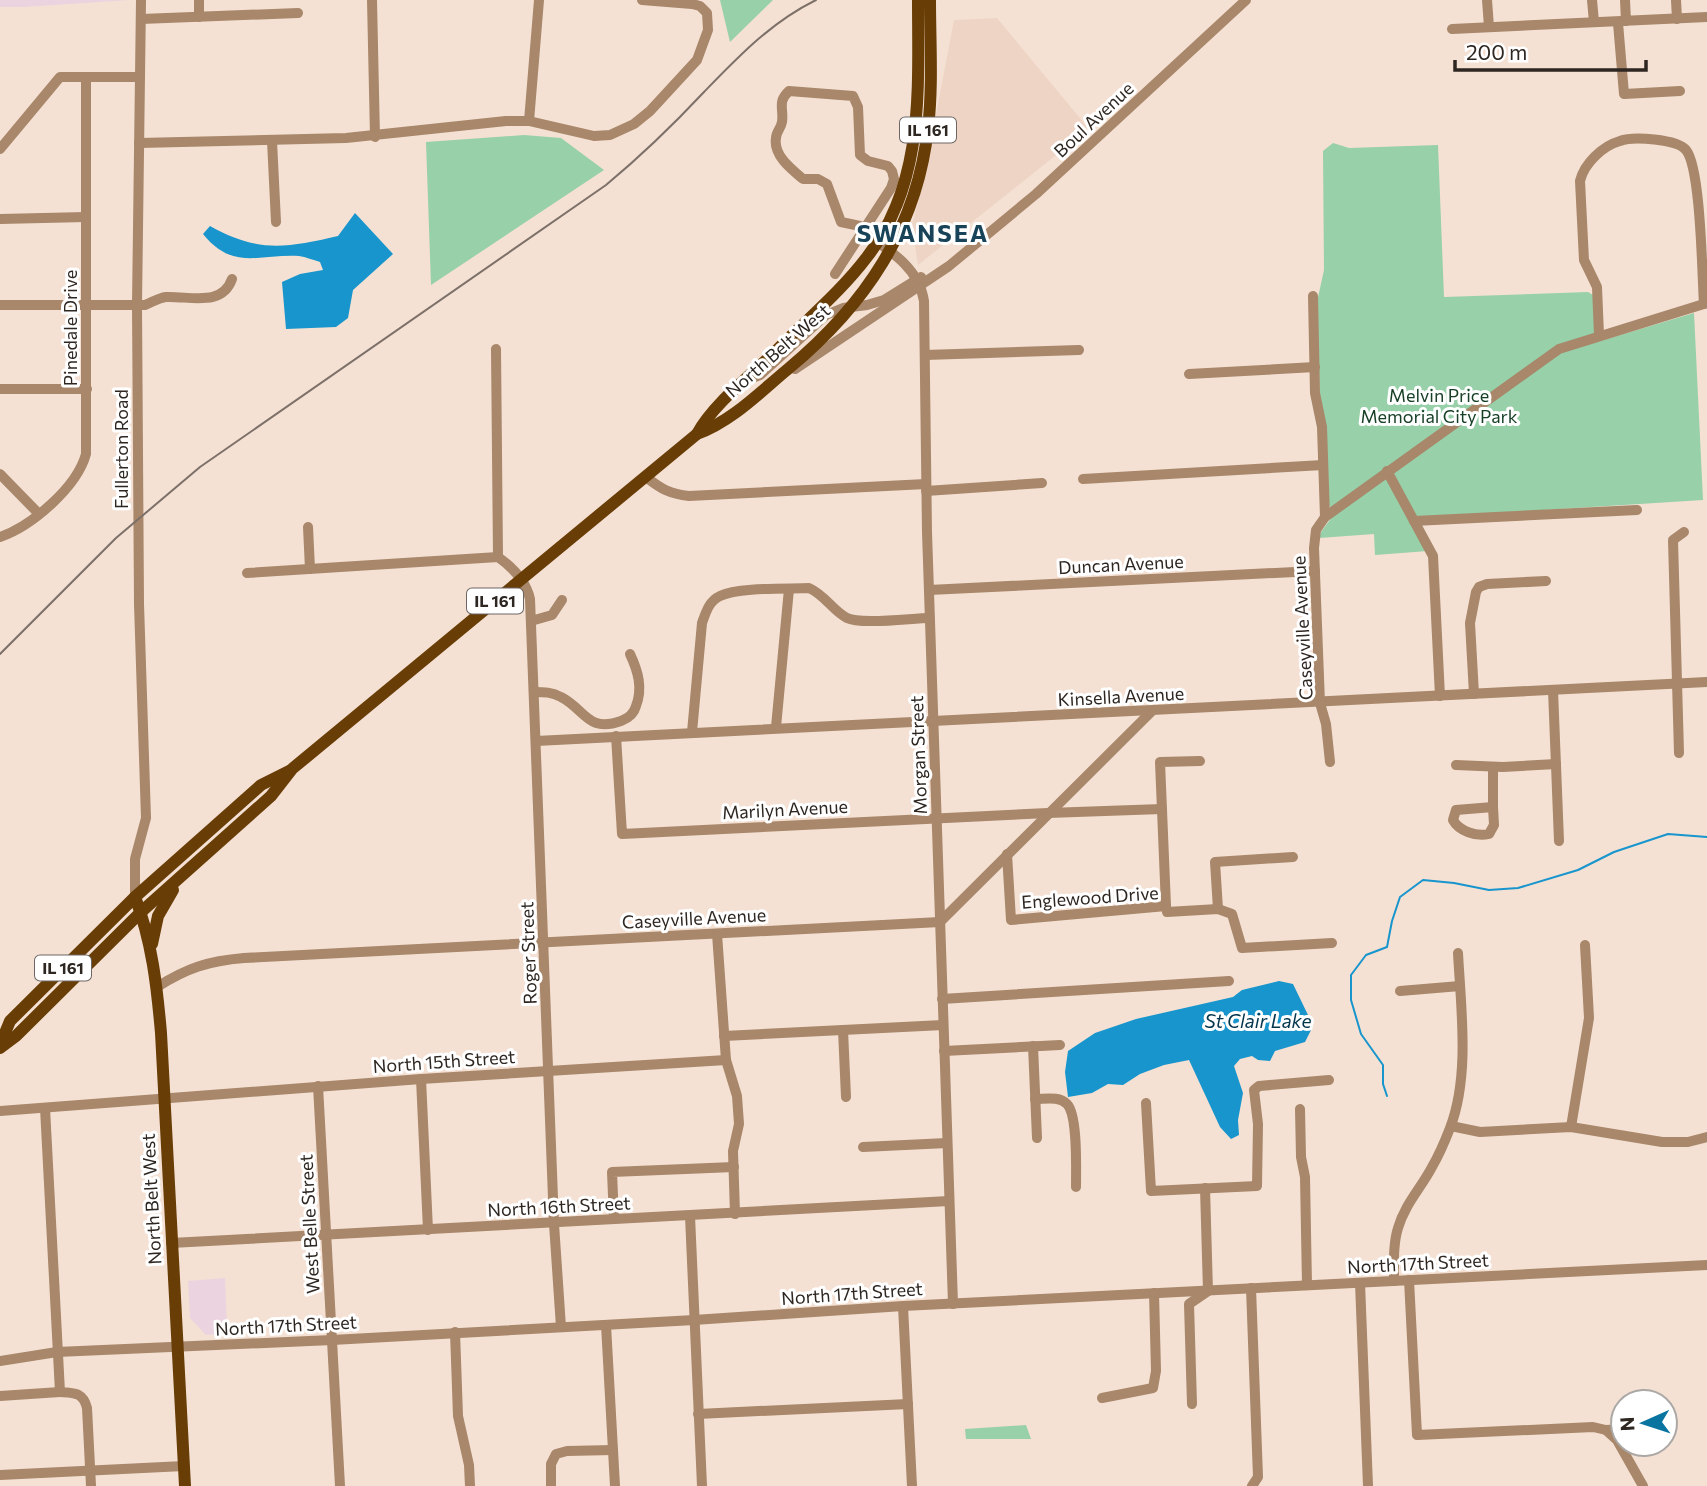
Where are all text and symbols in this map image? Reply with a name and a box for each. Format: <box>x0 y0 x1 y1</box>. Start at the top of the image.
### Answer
scale bar <box>1455 28 1646 72</box>
text: 200 m <box>1466 39 1527 64</box>
street label: Boul Avenue <box>1049 77 1138 162</box>
road number: IL 161 <box>900 118 956 142</box>
district label: SWANSEA <box>857 218 989 247</box>
street label: Pinedale Drive <box>59 270 81 386</box>
street label: North Belt West <box>721 299 834 402</box>
park label: Melvin Price Memorial City Park <box>1360 384 1518 427</box>
street label: Fullerton Road <box>110 389 132 509</box>
street label: Duncan Avenue <box>1058 550 1184 578</box>
street label: Caseyville Avenue <box>1287 555 1317 701</box>
road number: IL 161 <box>467 588 523 614</box>
street label: Kinsella Avenue <box>1057 682 1185 710</box>
street label: Morgan Street <box>905 695 931 815</box>
street label: Marilyn Avenue <box>721 795 848 823</box>
street label: Englewood Drive <box>1021 881 1159 913</box>
street label: Roger Street <box>515 901 541 1005</box>
street label: Caseyville Avenue <box>621 903 767 933</box>
road number: IL 161 <box>35 956 91 980</box>
water label: St Clair Lake <box>1205 1009 1311 1032</box>
street label: North 15th Street <box>372 1045 516 1077</box>
street label: North Belt West <box>137 1133 165 1265</box>
street label: West Belle Street <box>294 1154 324 1294</box>
street label: North 16th Street <box>487 1191 631 1221</box>
street label: North 17th Street <box>1347 1248 1489 1278</box>
street label: North 17th Street <box>780 1277 923 1309</box>
street label: North 17th Street <box>215 1310 357 1340</box>
north arrow <box>1609 1388 1679 1458</box>
text: N <box>1615 1416 1638 1432</box>

